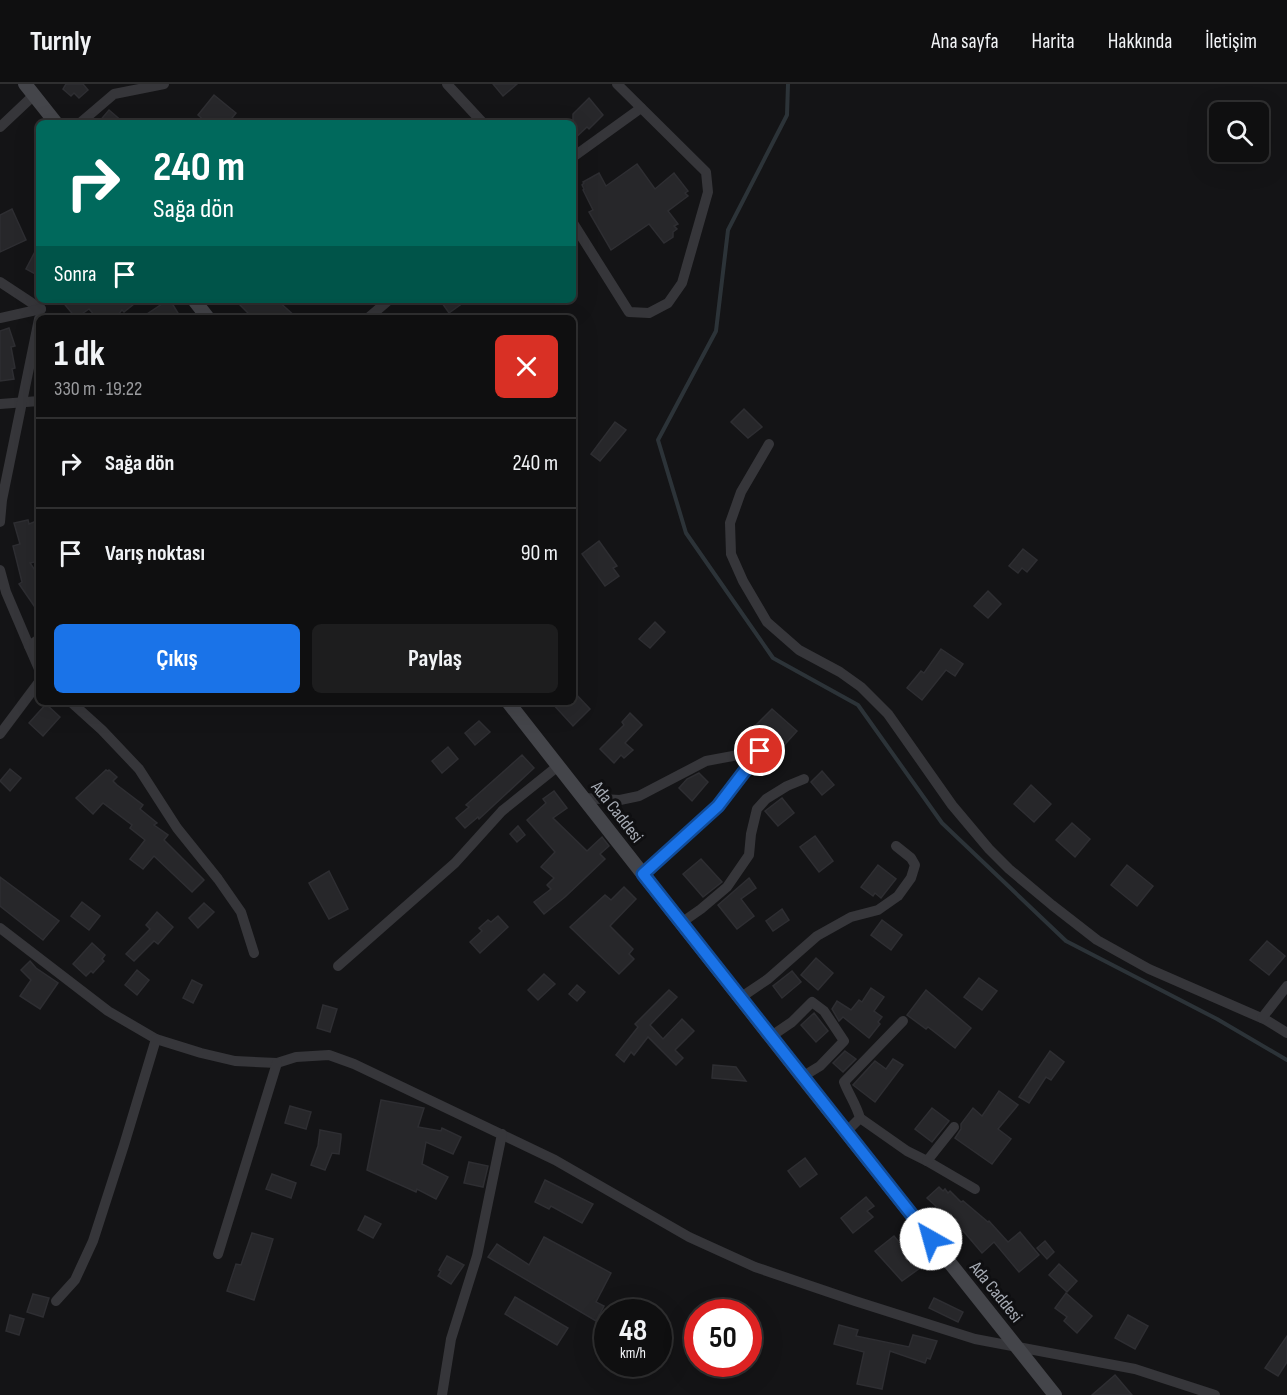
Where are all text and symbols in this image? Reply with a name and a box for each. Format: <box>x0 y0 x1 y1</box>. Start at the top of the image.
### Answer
text: Turnly <box>30 25 91 58</box>
text: Ana sayfa <box>931 29 999 54</box>
text: Harita <box>1032 29 1075 54</box>
text: Hakkında <box>1108 29 1172 54</box>
text: İletişim <box>1205 29 1257 54</box>
map controls <box>1209 102 1269 162</box>
button: search <box>1209 102 1269 162</box>
text: 240 m <box>153 142 245 193</box>
icon: right <box>54 144 132 222</box>
text: Sağa dön <box>153 193 234 225</box>
icon: arrive <box>108 258 141 291</box>
text: Sonra <box>54 261 96 288</box>
text: 1 dk <box>54 333 105 376</box>
button: close <box>495 335 558 398</box>
text: 330 m · 19:22 <box>54 377 142 401</box>
icon: right <box>54 447 87 480</box>
text: Sağa dön <box>105 450 174 477</box>
text: 240 m <box>512 450 558 477</box>
icon: arrive <box>54 537 87 570</box>
text: Varış noktası <box>105 540 205 567</box>
text: 90 m <box>521 540 558 567</box>
button: Çıkış <box>54 624 300 693</box>
button: Paylaş <box>312 624 558 693</box>
pin <box>734 725 785 776</box>
icon: arrive <box>743 734 776 767</box>
street label: Ada Caddesi <box>586 776 647 847</box>
position arrow <box>899 1207 963 1271</box>
street label: Ada Caddesi <box>965 1257 1027 1327</box>
speed limit sign: 50 <box>684 1299 762 1377</box>
text: 48 <box>619 1313 647 1349</box>
text: km/h <box>620 1344 646 1363</box>

